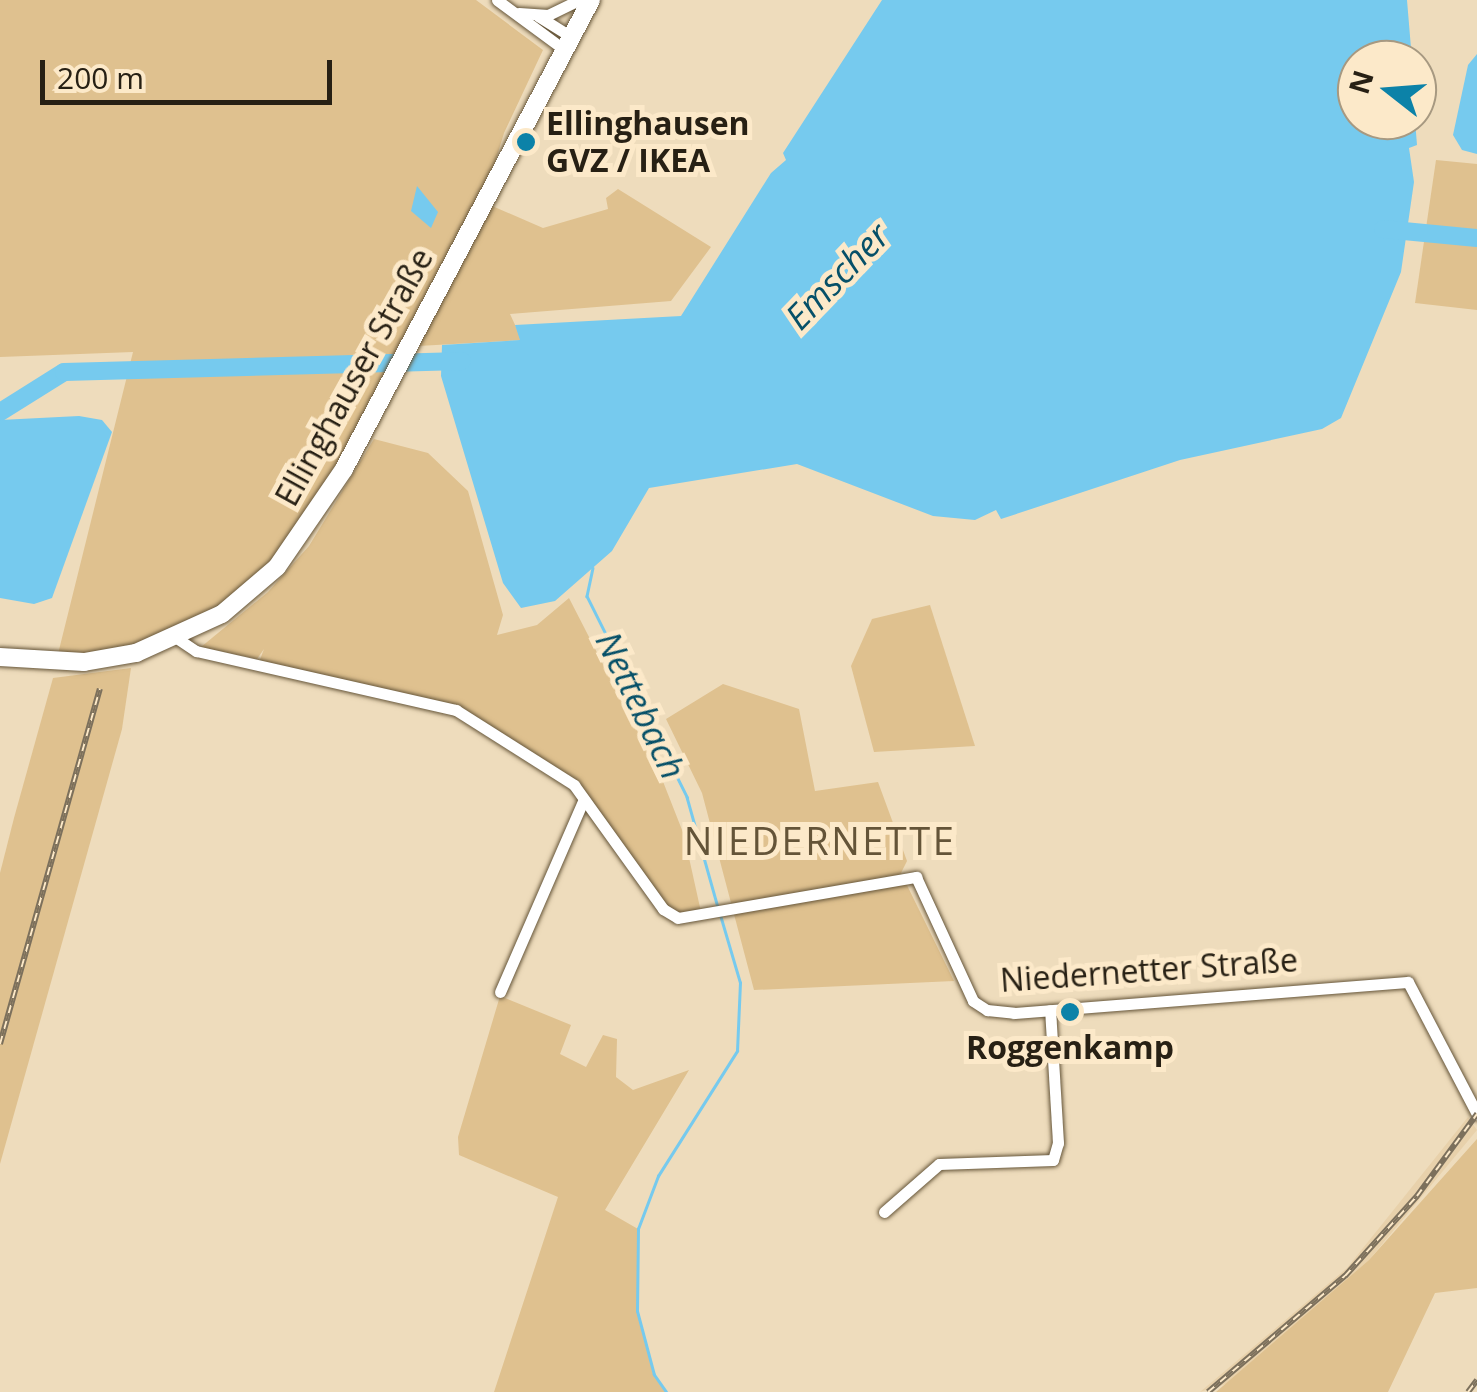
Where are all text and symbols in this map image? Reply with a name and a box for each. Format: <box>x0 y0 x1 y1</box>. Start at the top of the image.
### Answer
scale bar <box>45 40 338 102</box>
north arrow <box>1337 40 1437 140</box>
text: 200 m <box>57 57 144 98</box>
text: N <box>1339 65 1382 98</box>
place label: Ellinghausen GVZ / IKEA <box>546 105 750 180</box>
marker: Ellinghausen GVZ / IKEA <box>515 131 537 153</box>
water label: Emscher <box>776 214 898 338</box>
street label: Ellinghauser Straße <box>267 242 441 512</box>
water label: Nettebach <box>587 625 695 785</box>
district label: NIEDERNETTE <box>684 818 956 864</box>
street label: Niedernetter Straße <box>999 940 1299 1000</box>
marker: Roggenkamp <box>1059 1001 1081 1023</box>
place label: Roggenkamp <box>966 1028 1174 1066</box>

